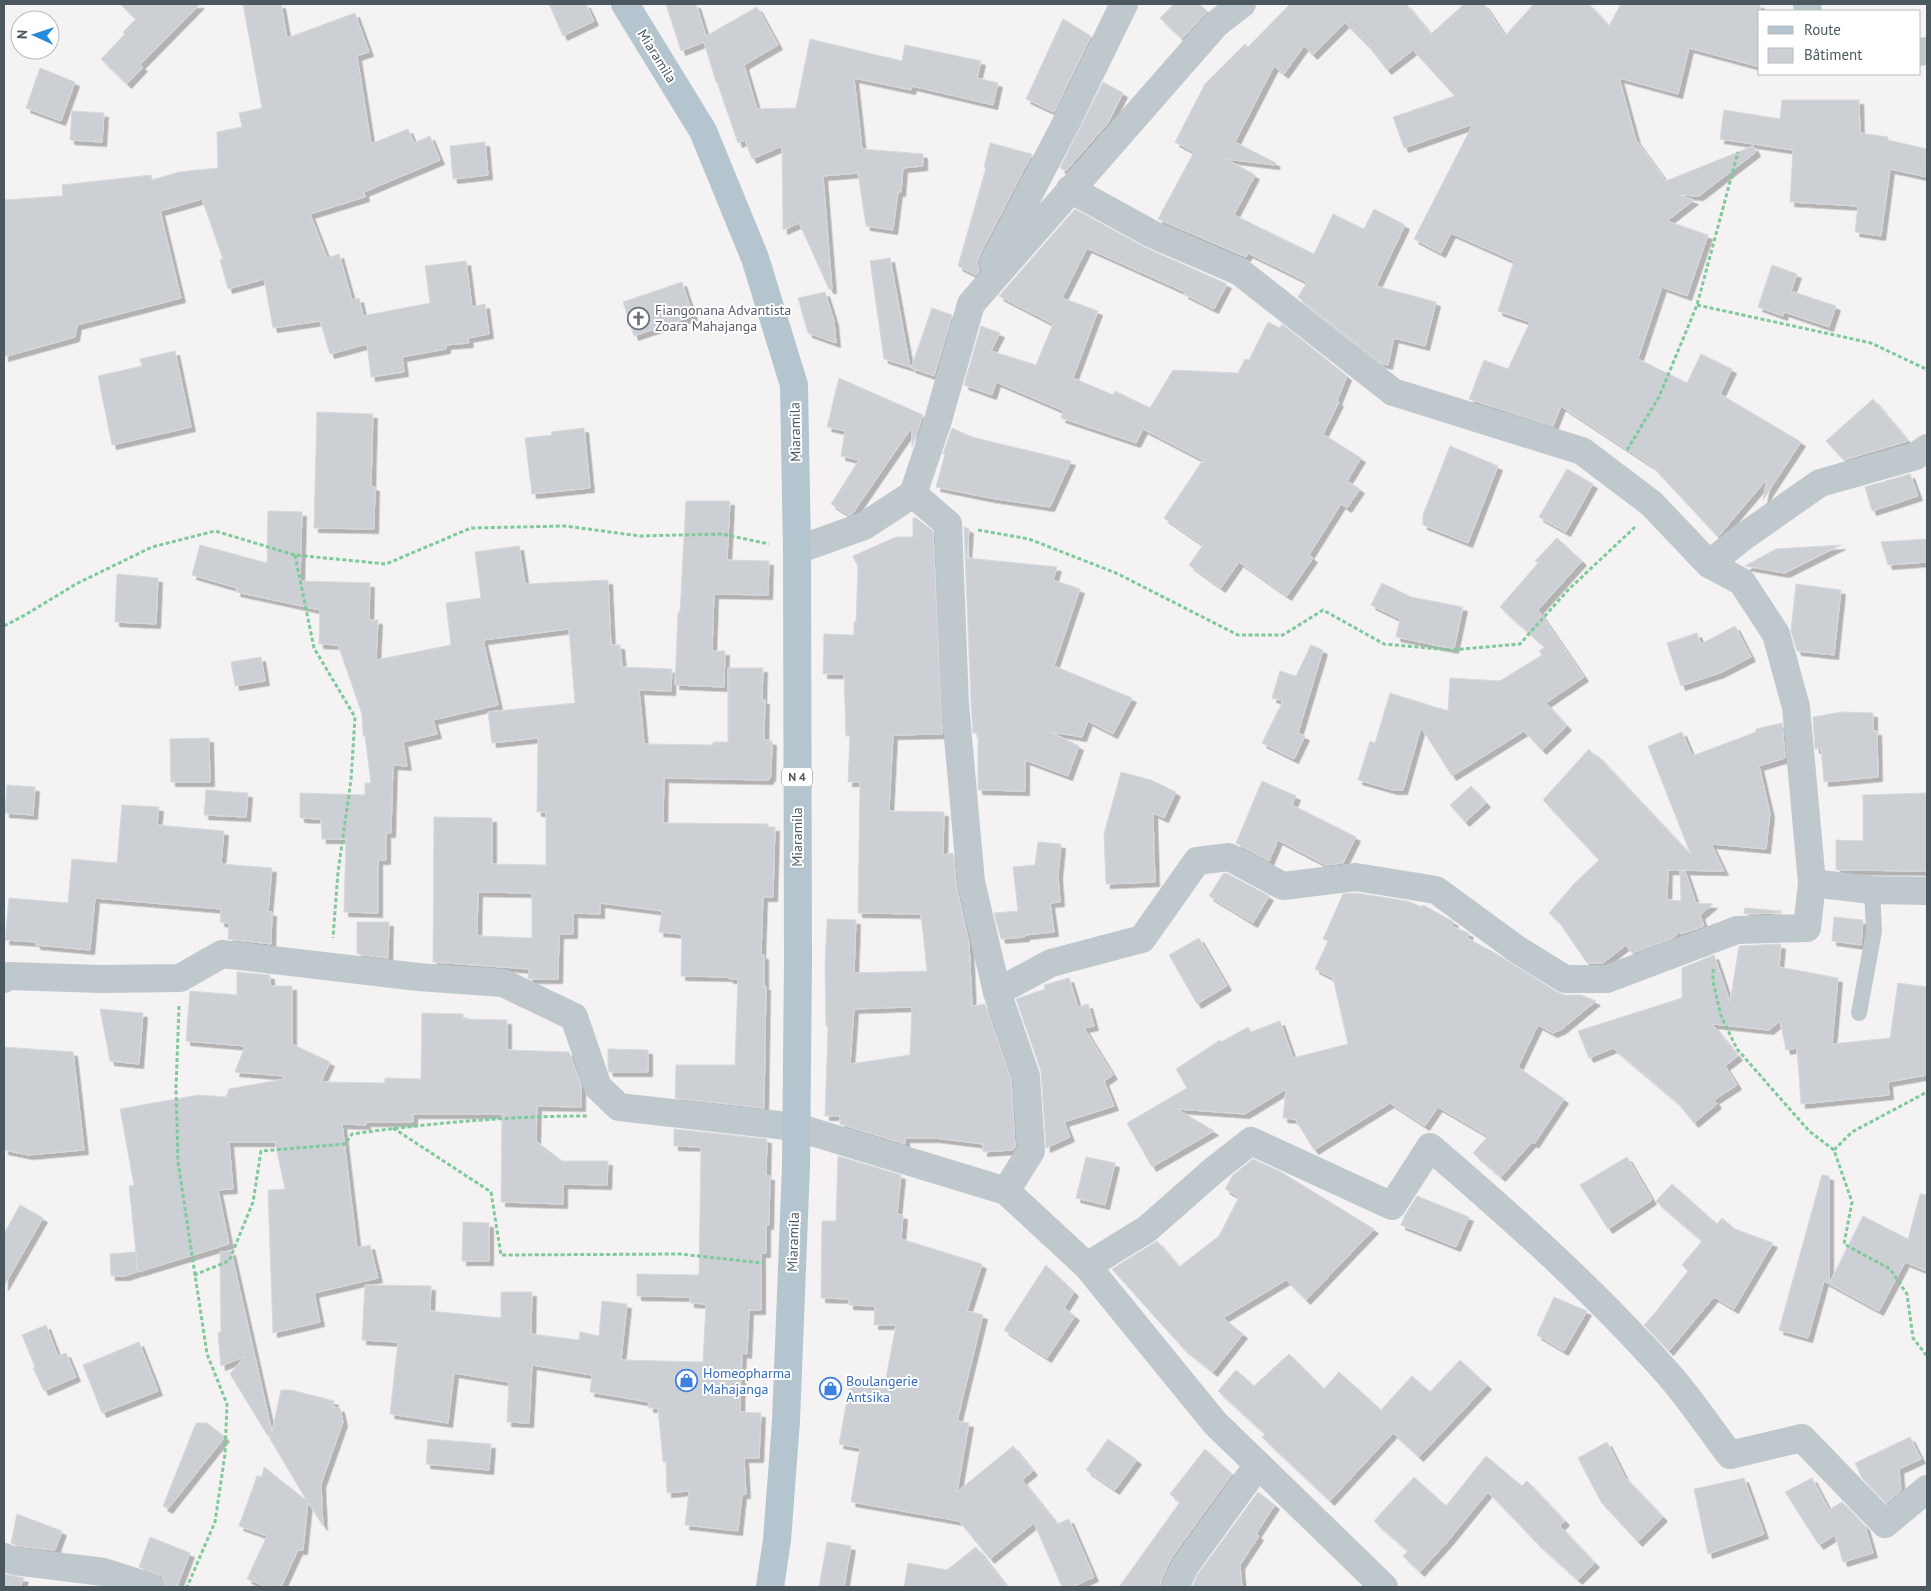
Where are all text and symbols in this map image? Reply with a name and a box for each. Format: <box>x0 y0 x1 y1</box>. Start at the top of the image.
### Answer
north arrow <box>10 10 60 60</box>
legend <box>1758 10 1921 75</box>
text: Route <box>1804 20 1841 39</box>
street label: Miaramila <box>634 26 680 86</box>
text: N <box>13 29 31 39</box>
text: Bâtiment <box>1804 45 1862 64</box>
place label: Fiangonana Advantista Zoara Mahajanga <box>655 301 791 335</box>
church icon: Fiangonana Advantista Zoara Mahajanga <box>627 306 651 330</box>
street label: Miaramila <box>785 402 805 462</box>
road number: N 4 <box>782 768 812 786</box>
street label: Miaramila <box>788 807 806 867</box>
street label: Miaramila <box>783 1212 803 1272</box>
place label: Homeopharma Mahajanga <box>703 1364 791 1398</box>
shop icon: Homeopharma Mahajanga <box>675 1369 699 1393</box>
place label: Boulangerie Antsika <box>846 1372 918 1406</box>
shop icon: Boulangerie Antsika <box>818 1377 842 1401</box>

